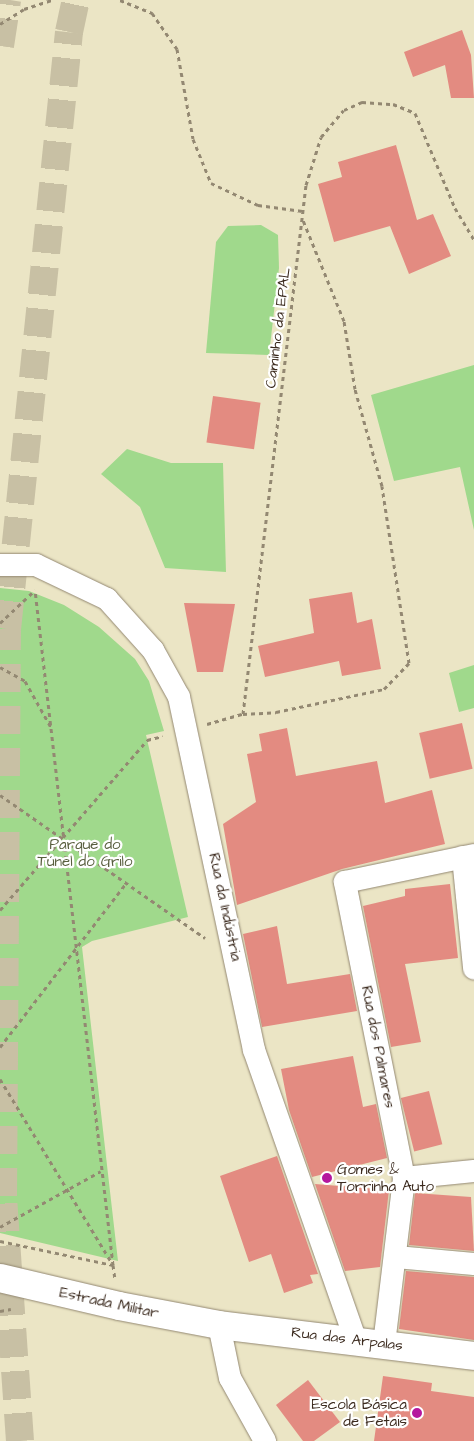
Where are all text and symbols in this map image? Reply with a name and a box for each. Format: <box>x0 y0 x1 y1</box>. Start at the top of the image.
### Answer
street label: Caminho da EPAL <box>262 267 294 389</box>
park label: Parque do Túnel do Grilo <box>38 835 132 870</box>
street label: Rua da Indústria <box>205 851 245 963</box>
street label: Rua dos Palmares <box>357 984 399 1110</box>
place label: Gomes & Torrinha Auto <box>337 1160 434 1195</box>
marker: Gomes & Torrinha Auto <box>321 1172 333 1184</box>
street label: Estrada Militar <box>58 1284 160 1322</box>
street label: Rua das Arpalas <box>290 1323 404 1355</box>
place label: Escola Básica de Fetais <box>311 1395 407 1430</box>
marker: Escola Básica de Fetais <box>411 1407 423 1419</box>

